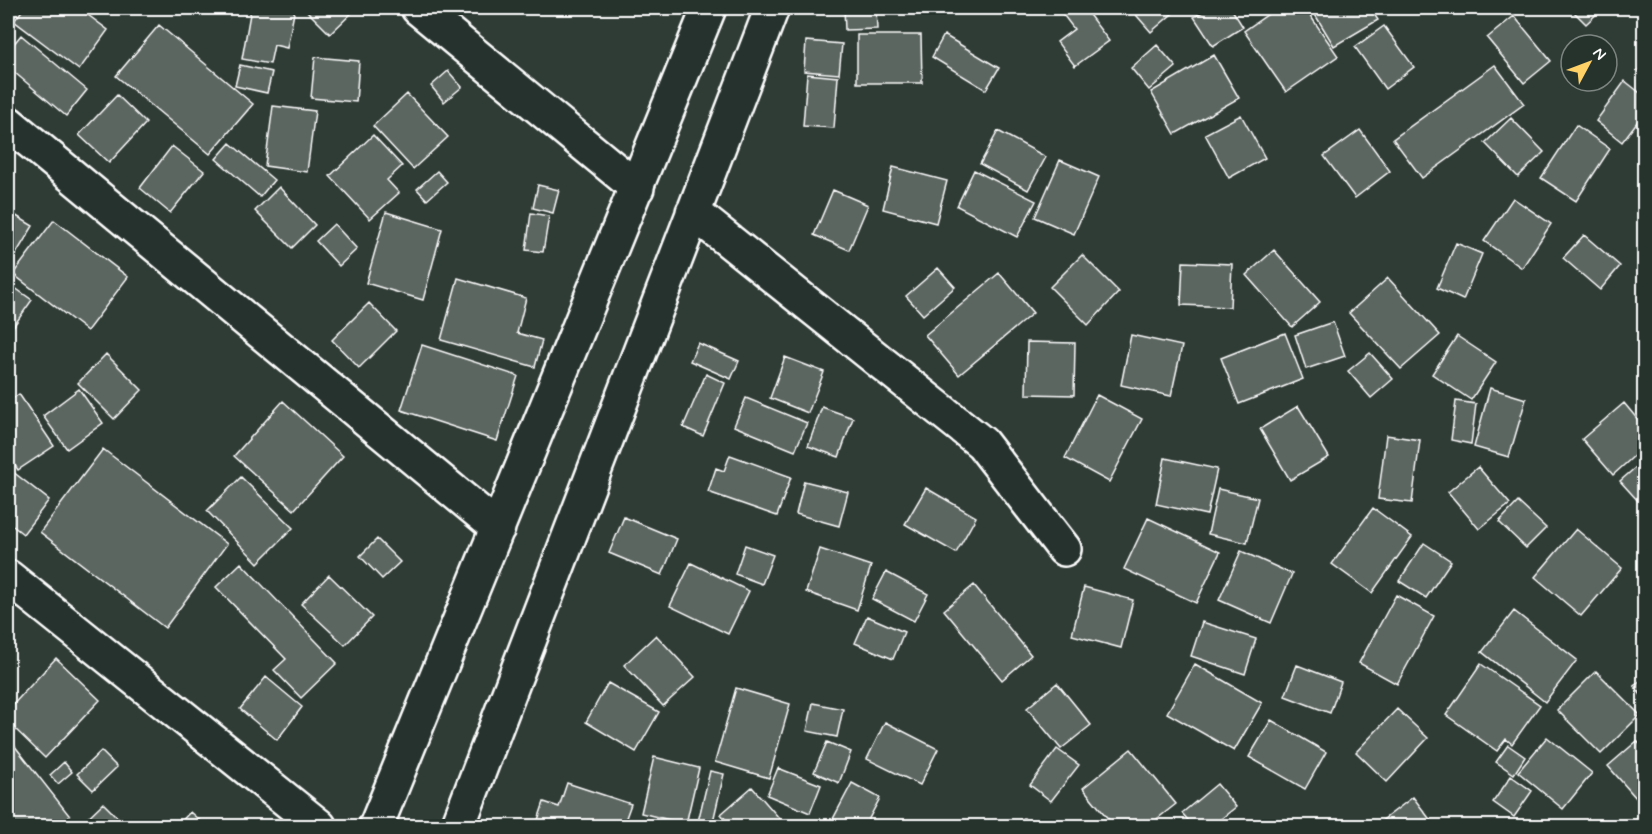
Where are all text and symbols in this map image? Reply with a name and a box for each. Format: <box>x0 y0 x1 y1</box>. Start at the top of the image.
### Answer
north arrow <box>1559 33 1619 93</box>
text: N <box>1588 43 1611 65</box>

